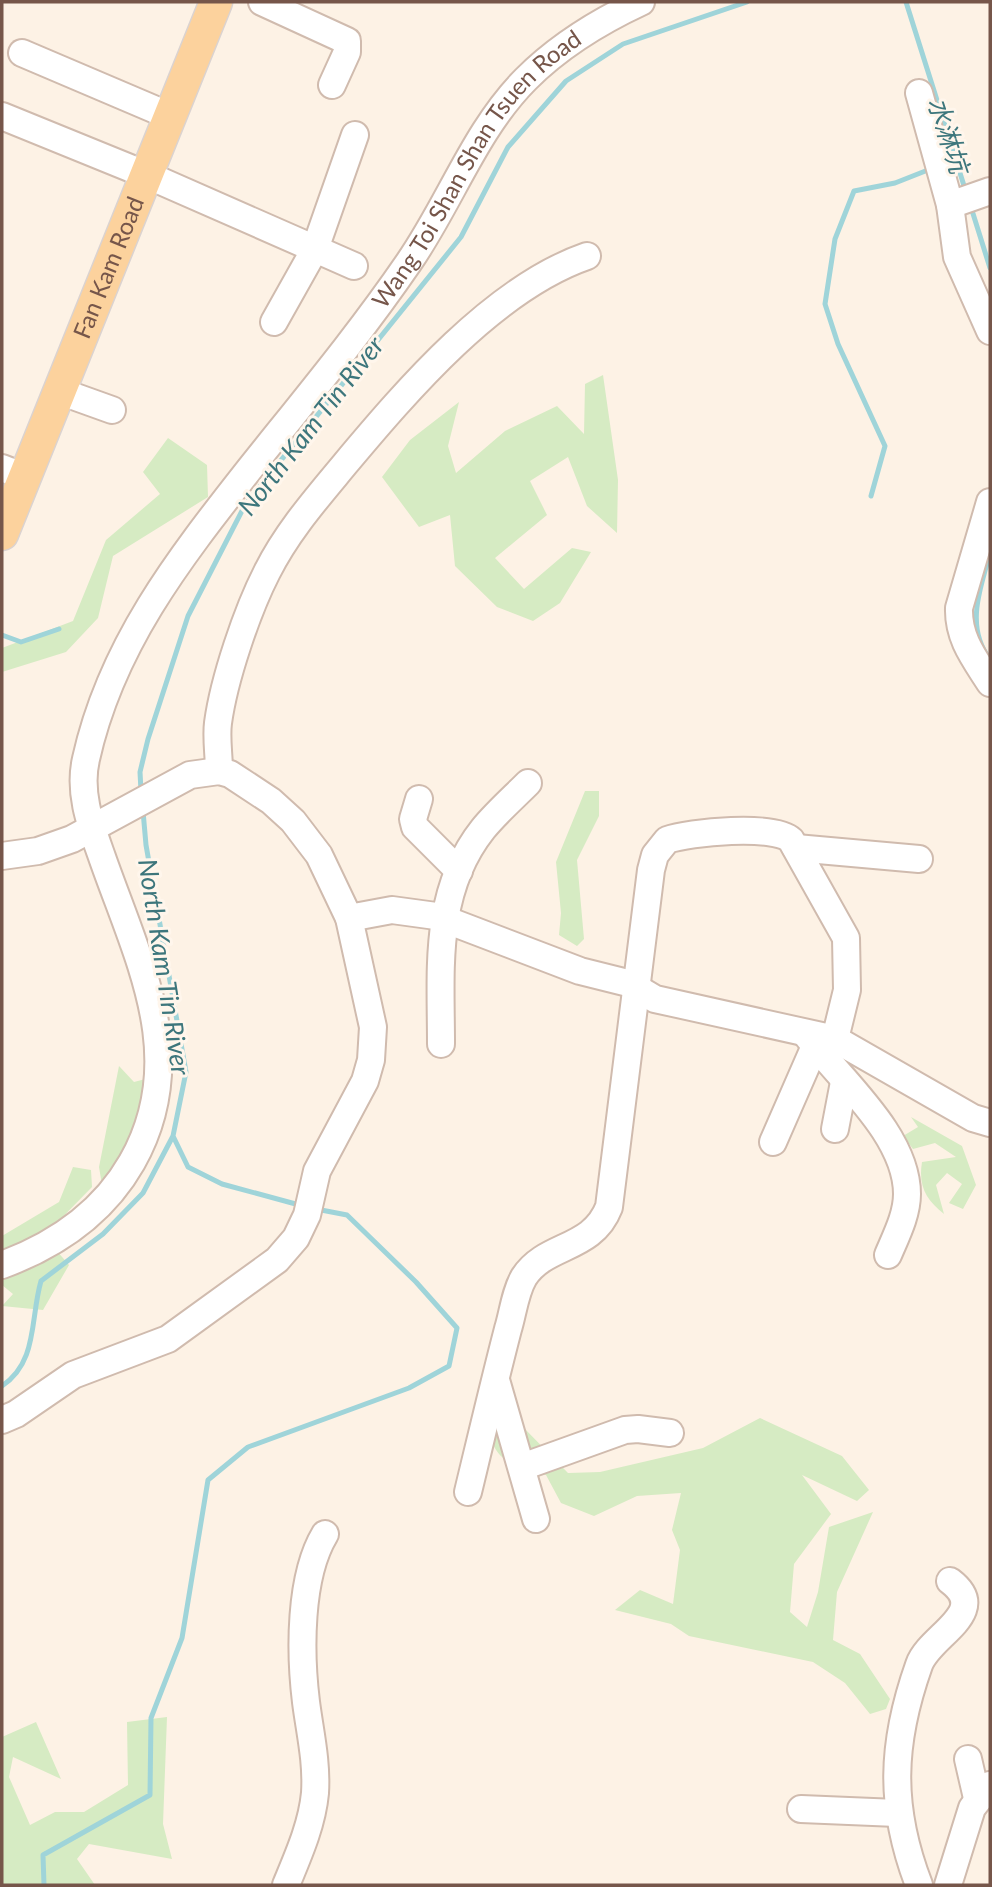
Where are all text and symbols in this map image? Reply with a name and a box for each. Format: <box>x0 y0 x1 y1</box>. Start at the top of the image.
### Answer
street label: Wang Toi Shan Shan Tsuen Road <box>365 23 586 313</box>
water label: 水淋坑 <box>922 93 977 181</box>
street label: Fan Kam Road <box>66 192 149 342</box>
water label: North Kam Tin River <box>230 329 391 521</box>
water label: North Kam Tin River <box>132 856 198 1078</box>

